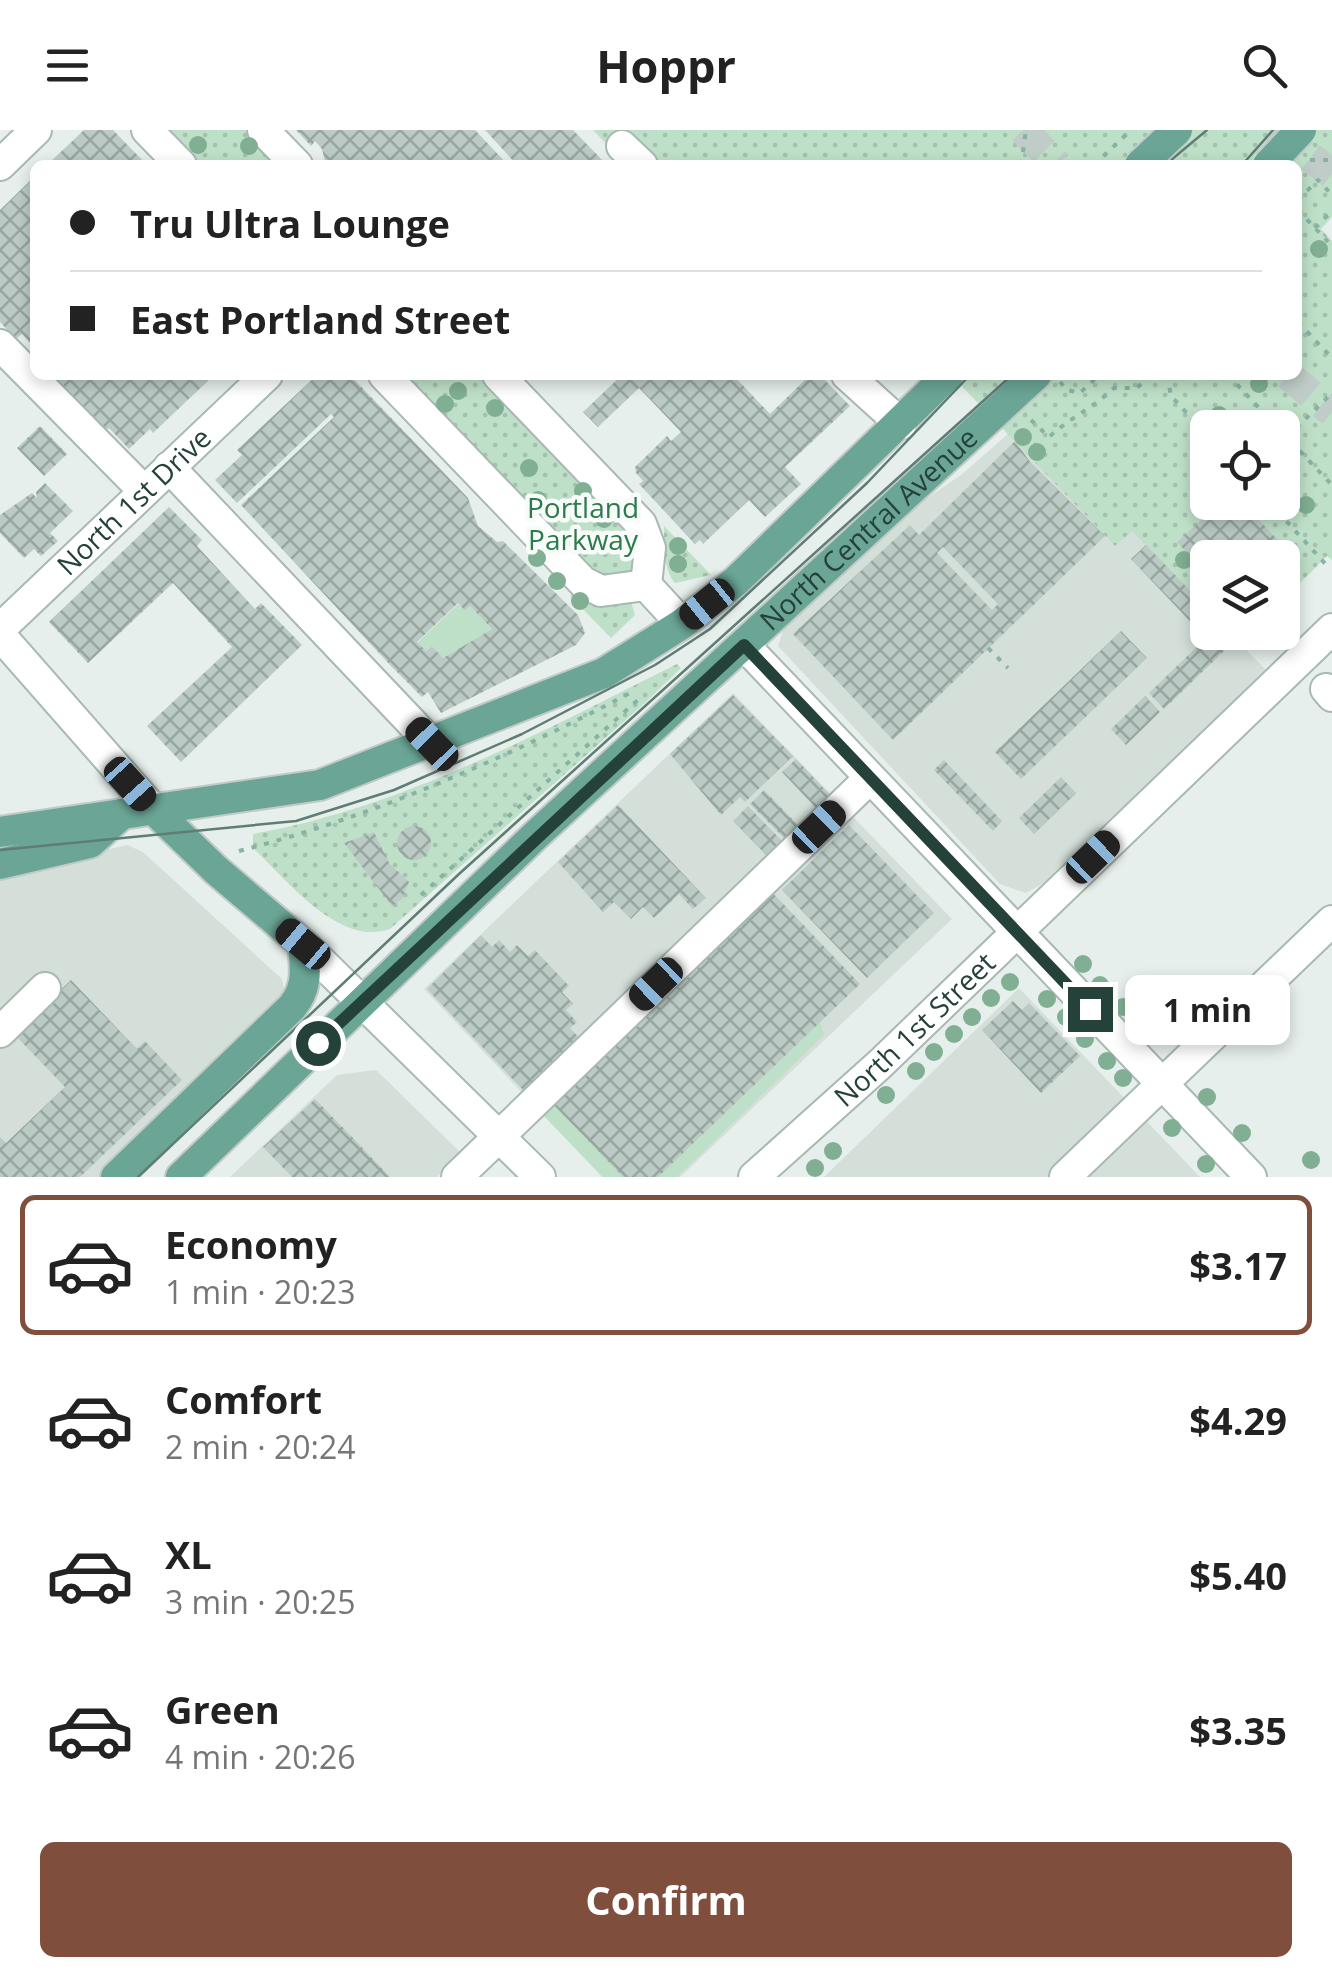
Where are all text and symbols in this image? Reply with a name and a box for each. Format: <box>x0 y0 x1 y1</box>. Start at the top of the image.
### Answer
text: Hoppr <box>596 35 736 96</box>
icon: menu <box>40 38 95 93</box>
icon: search <box>1237 38 1292 93</box>
text: Tru Ultra Lounge <box>130 197 450 249</box>
text: East Portland Street <box>130 293 510 345</box>
map controls <box>1190 410 1300 650</box>
button: locate <box>1190 410 1300 520</box>
street label: North 1st Drive <box>48 418 219 583</box>
street label: North Central Avenue <box>751 418 985 638</box>
park label: Portland Parkway <box>527 488 639 558</box>
button: layers <box>1190 540 1300 650</box>
car <box>674 573 740 635</box>
car <box>400 712 464 776</box>
car <box>99 752 161 816</box>
car <box>787 795 851 859</box>
car <box>1061 825 1125 889</box>
car <box>270 913 336 975</box>
street label: North 1st Street <box>825 943 1003 1115</box>
car <box>624 952 688 1016</box>
callout: 1 min <box>1125 974 1290 1044</box>
route end <box>1068 987 1113 1032</box>
text: 1 min <box>1163 988 1252 1031</box>
route start <box>296 1021 341 1066</box>
text: Economy <box>165 1218 337 1270</box>
icon: car <box>45 1220 135 1310</box>
text: $3.17 <box>1189 1239 1287 1291</box>
text: 1 min · 20:23 <box>165 1270 356 1313</box>
text: Comfort <box>165 1373 322 1425</box>
icon: car <box>45 1375 135 1465</box>
text: $4.29 <box>1189 1394 1287 1446</box>
text: 2 min · 20:24 <box>165 1425 356 1468</box>
text: XL <box>165 1528 212 1580</box>
icon: car <box>45 1530 135 1620</box>
text: $5.40 <box>1189 1549 1287 1601</box>
text: 3 min · 20:25 <box>165 1580 356 1623</box>
text: Green <box>165 1683 280 1735</box>
icon: car <box>45 1685 135 1775</box>
text: $3.35 <box>1189 1704 1287 1756</box>
text: 4 min · 20:26 <box>165 1735 356 1778</box>
button: Confirm <box>40 1842 1292 1957</box>

